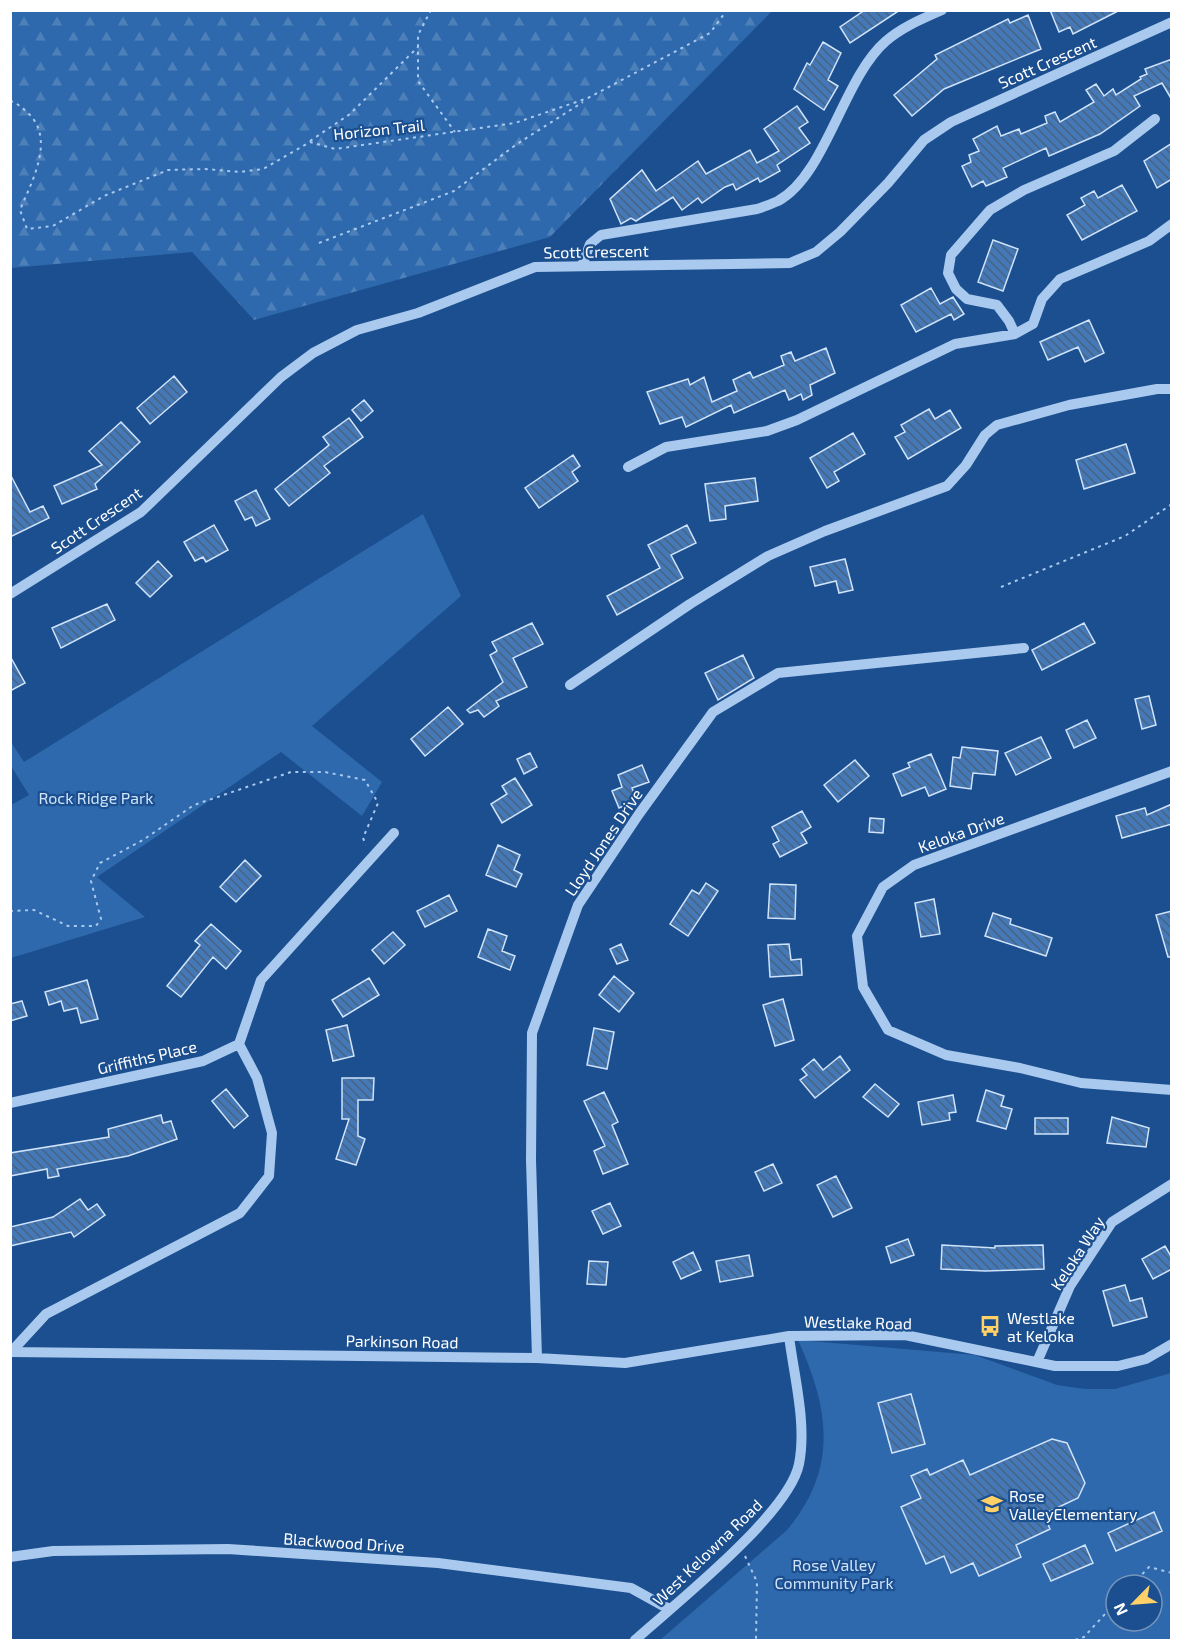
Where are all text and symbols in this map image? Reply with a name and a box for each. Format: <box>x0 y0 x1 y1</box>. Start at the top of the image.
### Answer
street label: Scott Crescent <box>995 32 1099 92</box>
street label: Horizon Trail <box>332 115 426 143</box>
street label: Scott Crescent <box>543 241 649 261</box>
street label: Scott Crescent <box>47 483 145 557</box>
street label: Lloyd Jones Drive <box>560 785 646 899</box>
park label: Rock Ridge Park <box>38 788 154 807</box>
street label: Keloka Drive <box>915 808 1007 856</box>
street label: Griffiths Place <box>95 1036 199 1078</box>
street label: Keloka Way <box>1046 1212 1108 1293</box>
place label: Westlake at Keloka <box>1007 1308 1075 1345</box>
street label: Westlake Road <box>804 1312 912 1332</box>
bus stop icon: Westlake at Keloka <box>978 1314 1002 1338</box>
street label: Parkinson Road <box>345 1331 459 1351</box>
place label: Rose ValleyElementary <box>1009 1486 1138 1523</box>
school or university icon: Rose ValleyElementary <box>980 1492 1004 1516</box>
street label: West Kelowna Road <box>648 1495 766 1609</box>
street label: Blackwood Drive <box>283 1528 405 1556</box>
park label: Rose Valley Community Park <box>774 1555 894 1592</box>
north arrow <box>1104 1573 1164 1633</box>
text: N <box>1109 1600 1131 1619</box>

